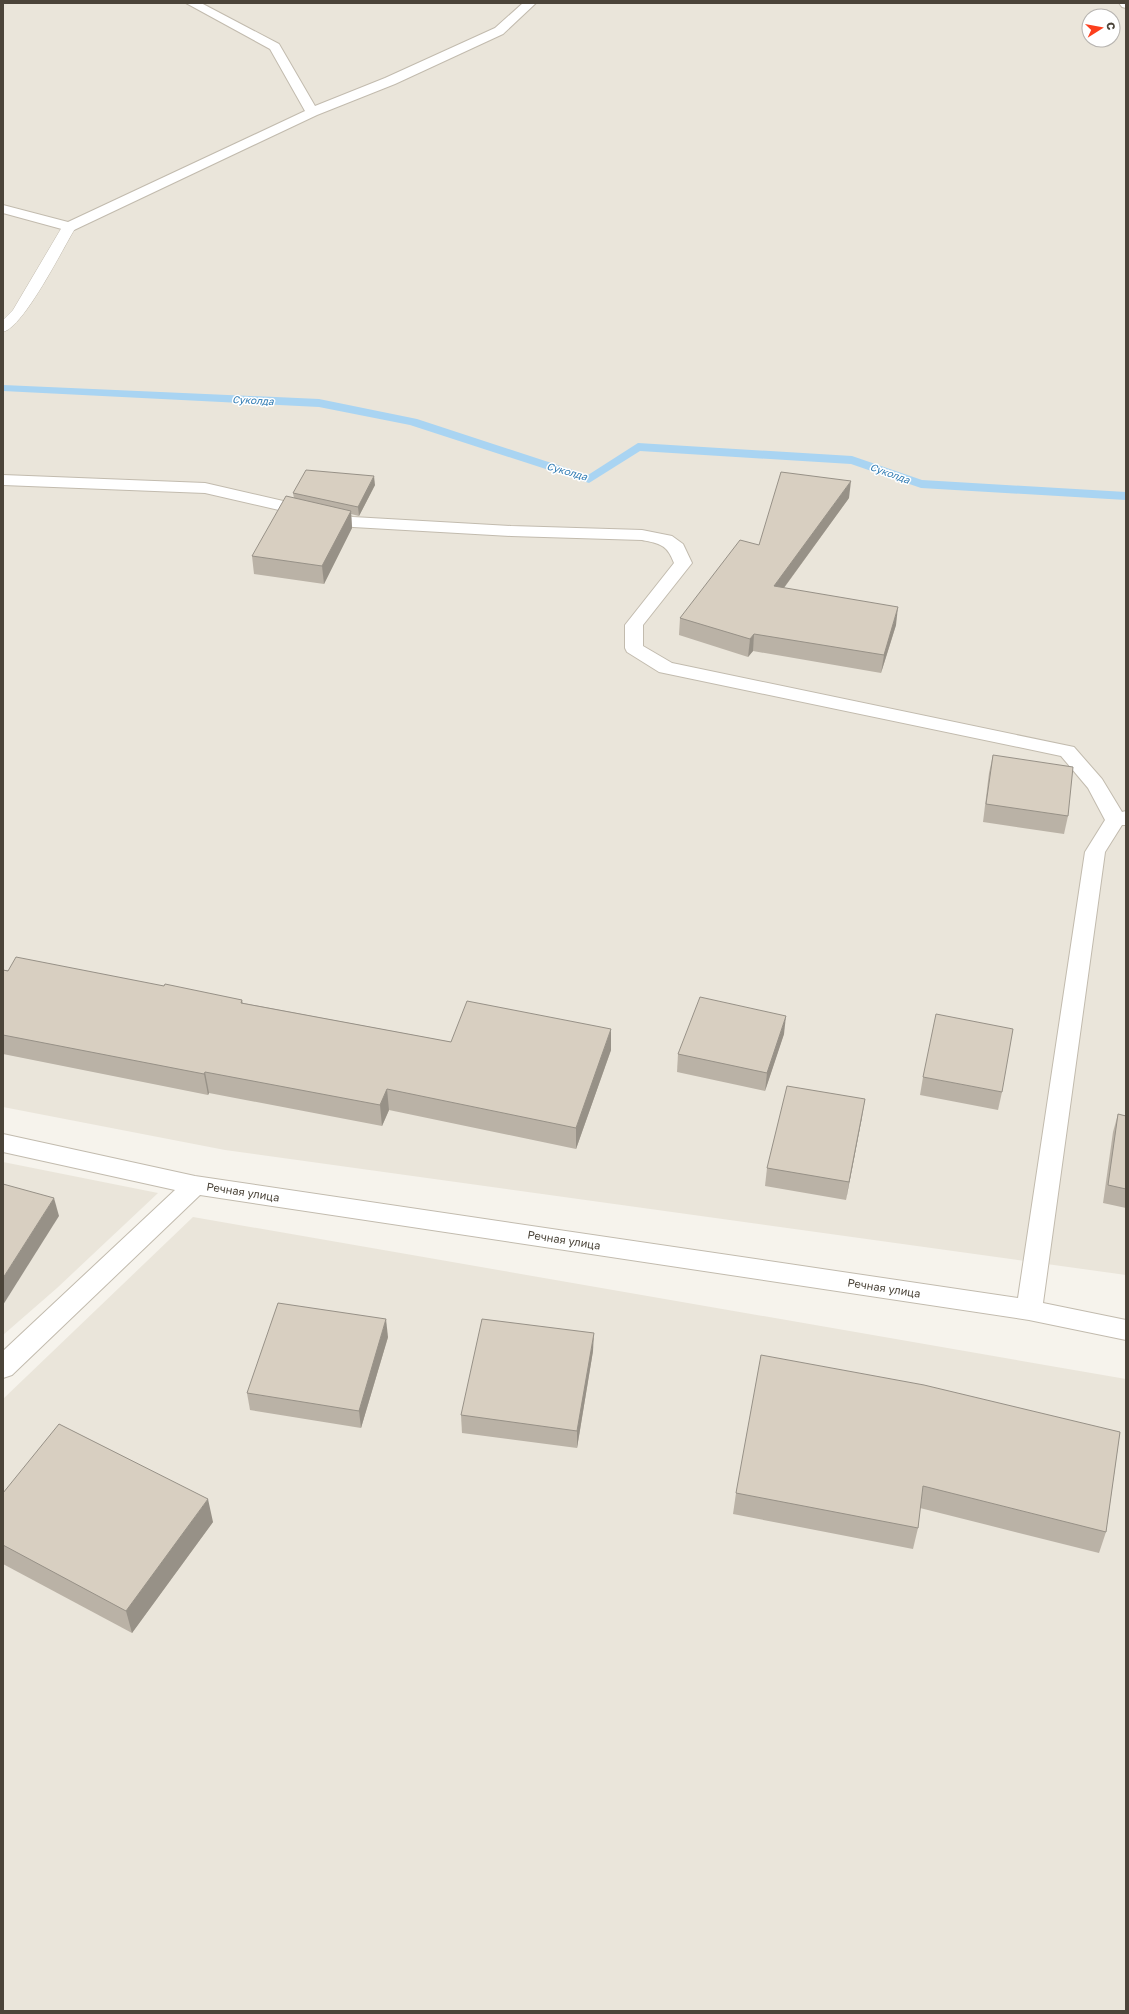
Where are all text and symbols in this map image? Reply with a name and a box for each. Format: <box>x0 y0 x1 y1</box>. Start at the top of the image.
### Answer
north arrow <box>1081 8 1121 48</box>
text: С <box>1104 21 1118 31</box>
water label: Суколда <box>232 393 274 408</box>
water label: Суколда <box>545 460 589 484</box>
water label: Суколда <box>868 460 912 487</box>
street label: Речная улица <box>206 1179 281 1204</box>
street label: Речная улица <box>527 1227 602 1252</box>
street label: Речная улица <box>847 1275 922 1300</box>

